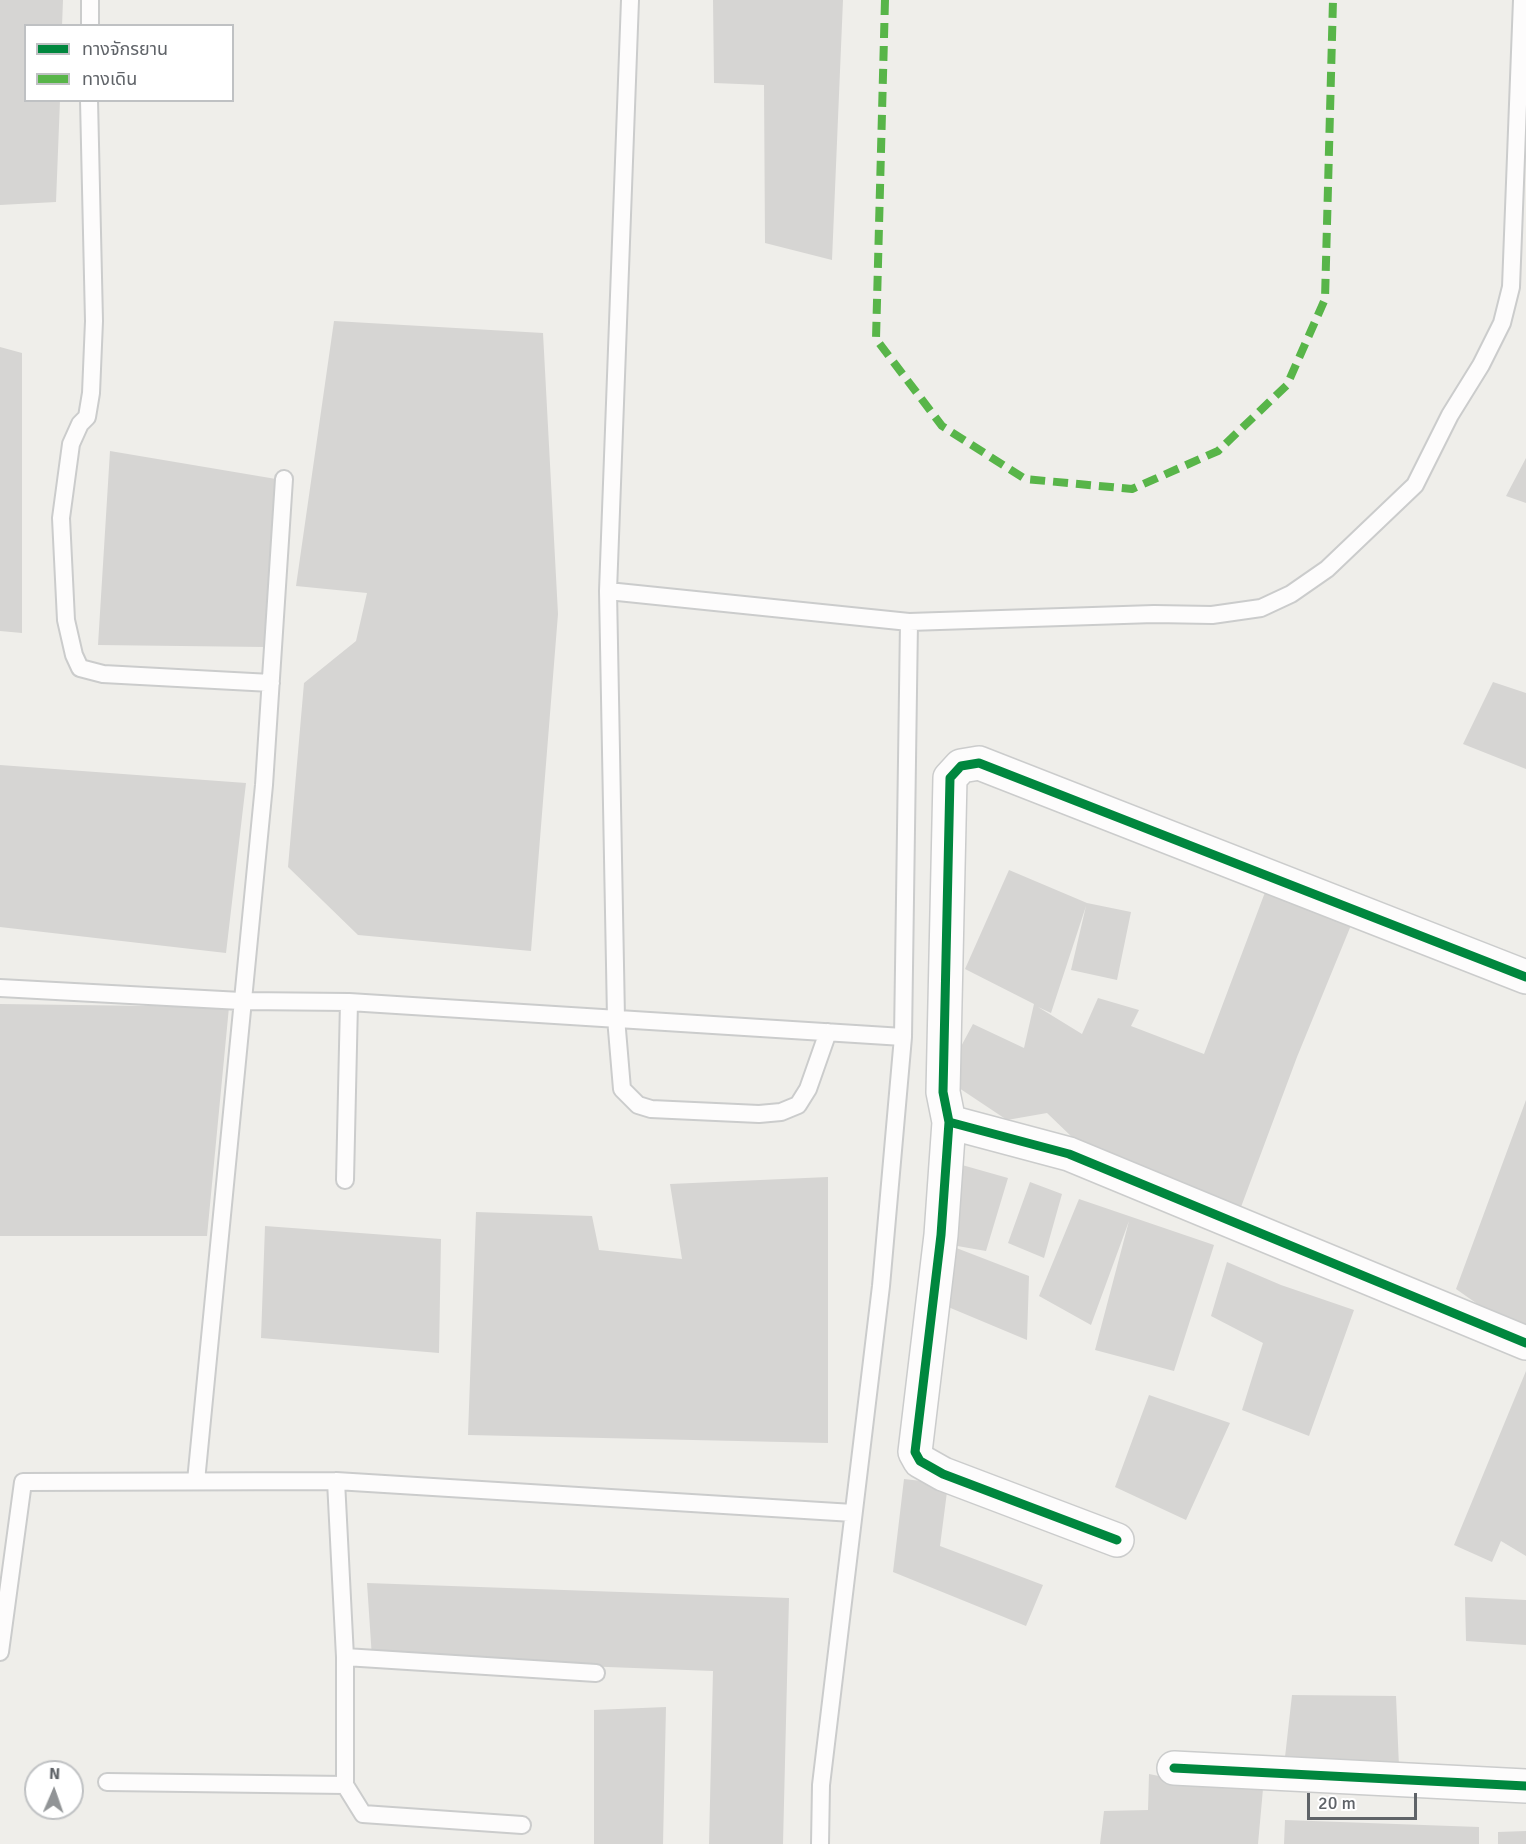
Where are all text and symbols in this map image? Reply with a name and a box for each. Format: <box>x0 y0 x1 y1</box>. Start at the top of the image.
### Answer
legend <box>24 24 234 102</box>
text: ทางจักรยาน <box>82 38 168 60</box>
text: ทางเดิน <box>82 68 137 90</box>
north arrow <box>24 1760 84 1820</box>
text: N <box>49 1764 60 1784</box>
scale bar <box>1310 1781 1420 1819</box>
text: 20 m <box>1318 1792 1356 1814</box>

